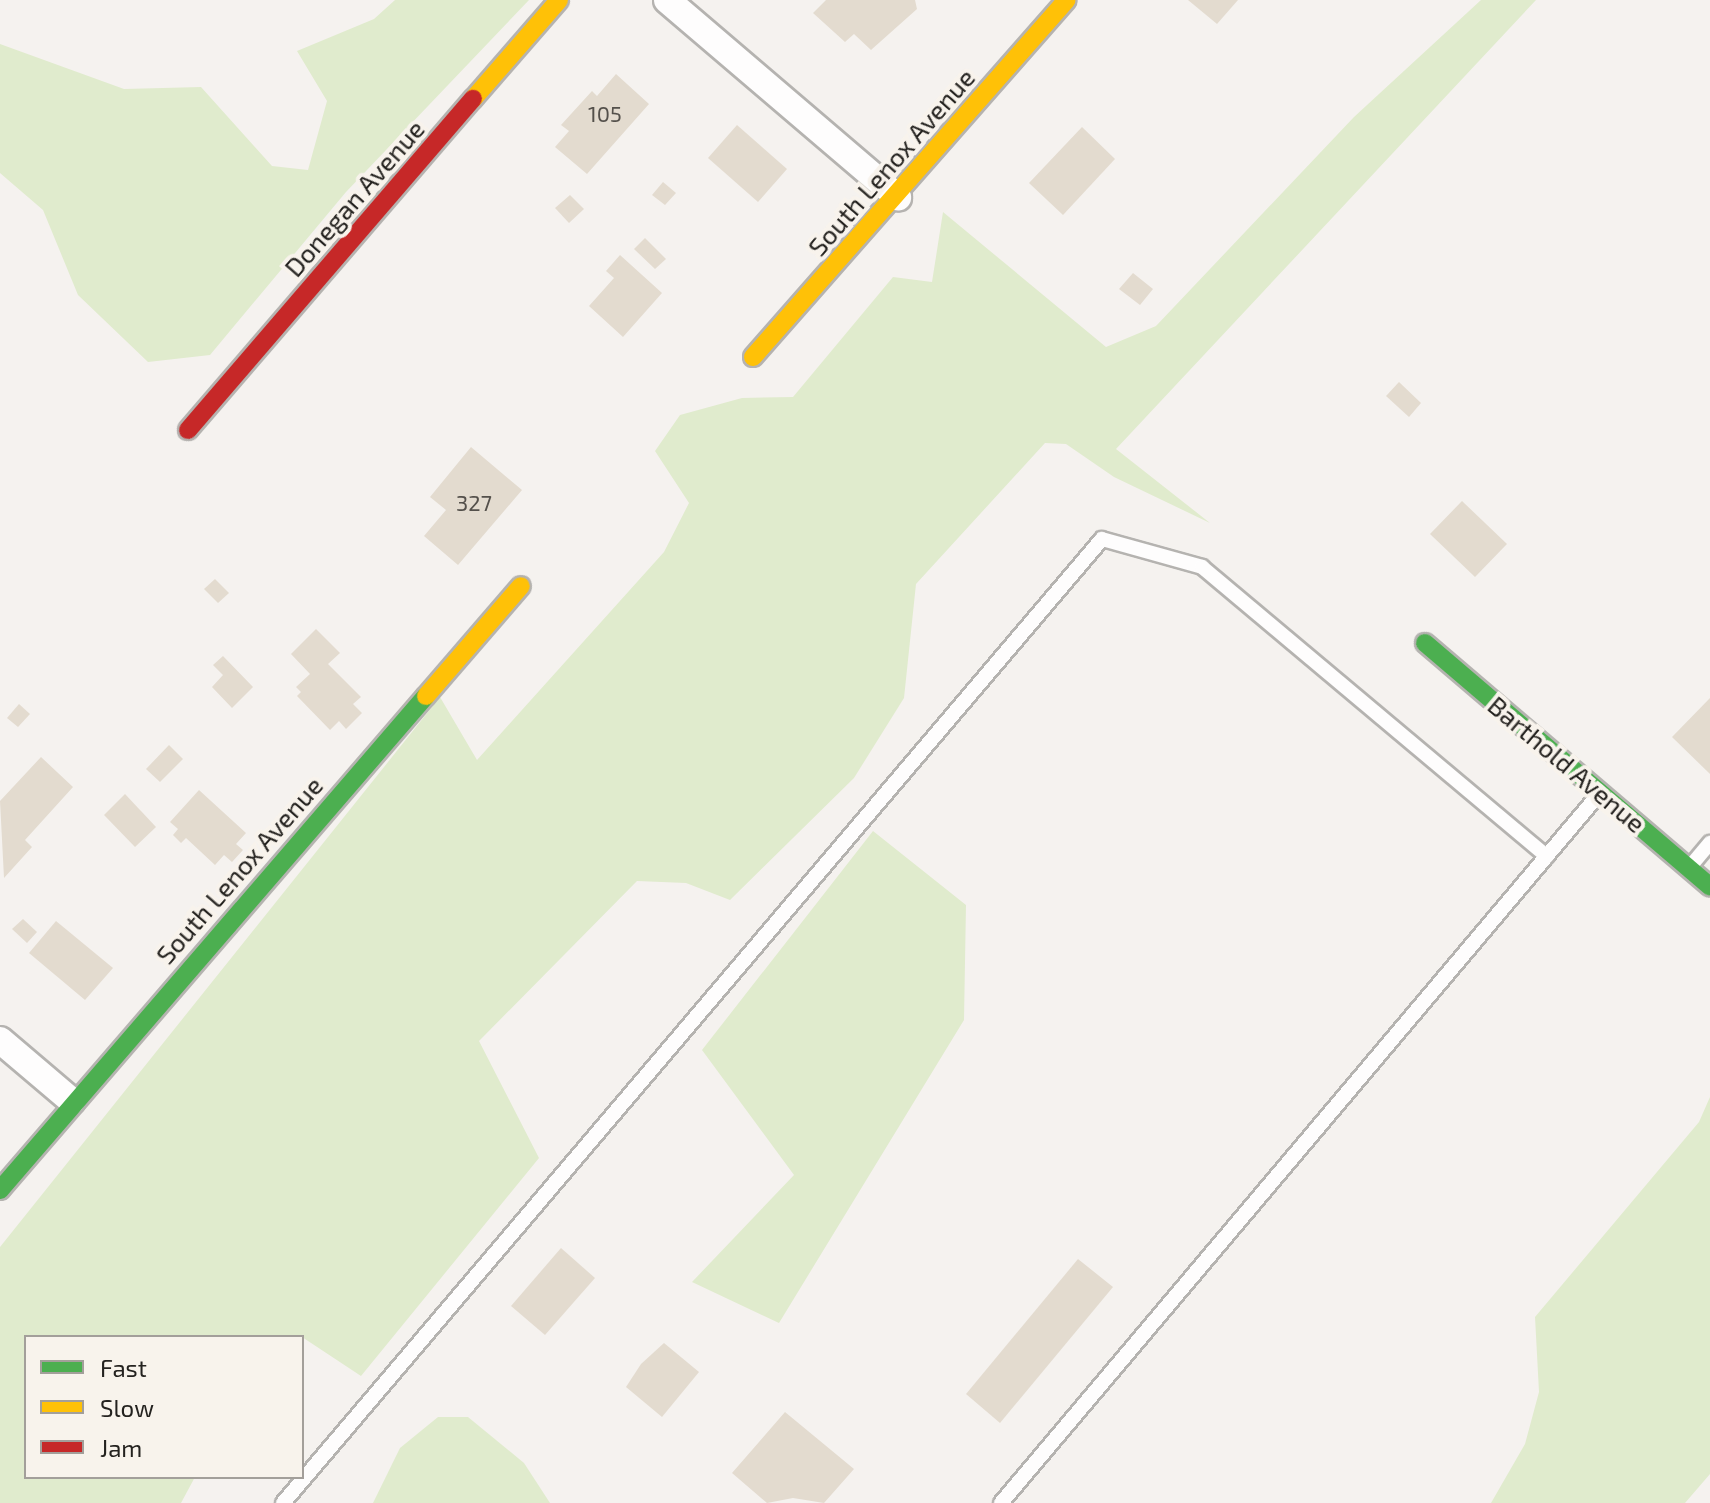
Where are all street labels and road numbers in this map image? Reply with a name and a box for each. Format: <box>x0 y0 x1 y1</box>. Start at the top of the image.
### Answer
street label: South Lenox Avenue <box>801 62 981 262</box>
street label: Donegan Avenue <box>277 113 431 283</box>
street label: Barthold Avenue <box>1482 689 1652 839</box>
street label: South Lenox Avenue <box>149 770 329 970</box>

